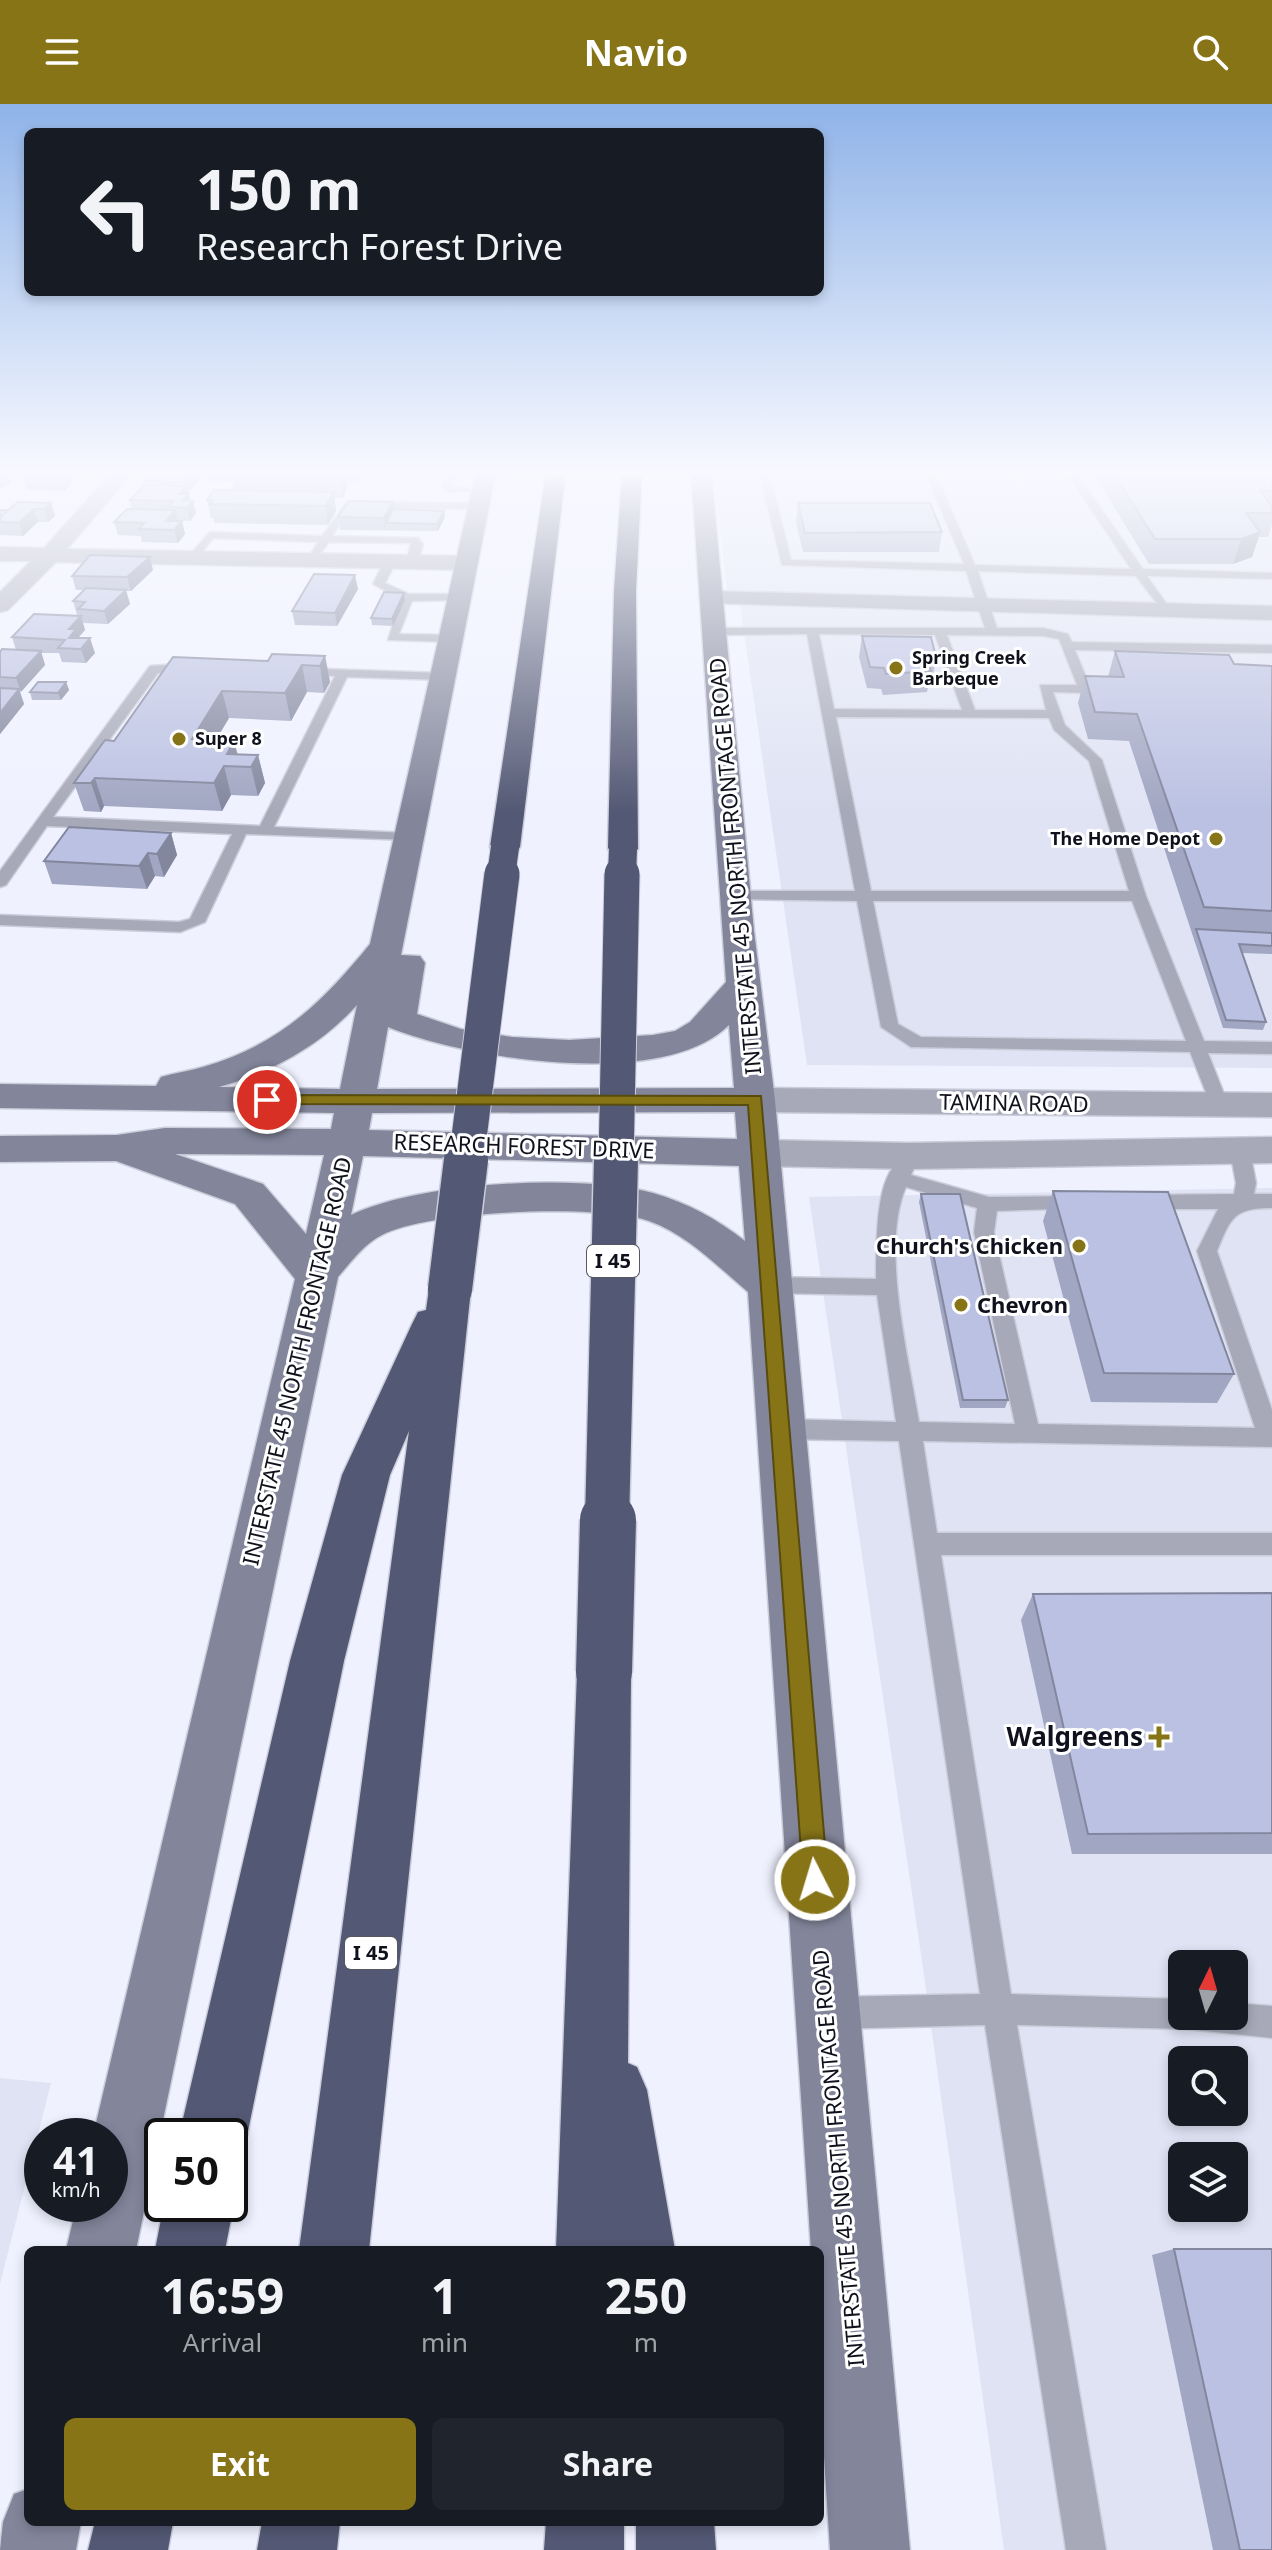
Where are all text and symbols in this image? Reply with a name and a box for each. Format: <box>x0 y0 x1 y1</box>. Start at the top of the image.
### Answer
text: Navio <box>584 28 688 77</box>
icon: menu <box>40 30 84 74</box>
icon: search <box>1188 30 1232 74</box>
text: 150 m <box>196 150 361 226</box>
icon: left <box>64 160 168 264</box>
text: Research Forest Drive <box>196 222 563 271</box>
place label: Spring Creek Barbeque <box>912 645 1027 690</box>
street label: INTERSTATE 45 NORTH FRONTAGE ROAD <box>701 656 767 1076</box>
marker: Spring Creek Barbeque <box>887 659 905 677</box>
place label: Super 8 <box>195 726 262 750</box>
marker: Super 8 <box>170 730 188 748</box>
place label: The Home Depot <box>1050 826 1200 850</box>
marker: The Home Depot <box>1207 830 1225 848</box>
pin <box>233 1066 301 1134</box>
icon: arrive <box>245 1078 289 1122</box>
street label: TAMINA ROAD <box>939 1086 1089 1118</box>
street label: RESEARCH FOREST DRIVE <box>393 1125 655 1165</box>
street label: INTERSTATE 45 NORTH FRONTAGE ROAD <box>234 1154 358 1568</box>
place label: Church's Chicken <box>876 1230 1063 1260</box>
marker: Church's Chicken <box>1070 1237 1088 1255</box>
road number: I 45 <box>587 1245 639 1277</box>
place label: Chevron <box>977 1289 1068 1319</box>
marker: Chevron <box>952 1296 970 1314</box>
place label: Walgreens <box>1007 1718 1143 1754</box>
marker: Walgreens <box>1150 1728 1168 1746</box>
position arrow <box>773 1838 857 1922</box>
road number: I 45 <box>345 1937 397 1969</box>
street label: INTERSTATE 45 NORTH FRONTAGE ROAD <box>804 1948 870 2368</box>
north arrow <box>1168 1950 1248 2030</box>
map controls <box>1168 1950 1248 2222</box>
button: search <box>1168 2046 1248 2126</box>
speed limit sign: 50 <box>144 2118 248 2222</box>
text: 41 <box>53 2132 99 2187</box>
button: layers <box>1168 2142 1248 2222</box>
text: km/h <box>51 2176 101 2203</box>
text: 16:59 <box>161 2263 284 2328</box>
text: 1 <box>431 2263 458 2328</box>
text: 250 <box>605 2263 687 2328</box>
text: Arrival <box>183 2324 262 2360</box>
text: min <box>421 2324 468 2360</box>
text: m <box>634 2324 658 2360</box>
button: Exit <box>64 2418 416 2510</box>
button: Share <box>432 2418 784 2510</box>

